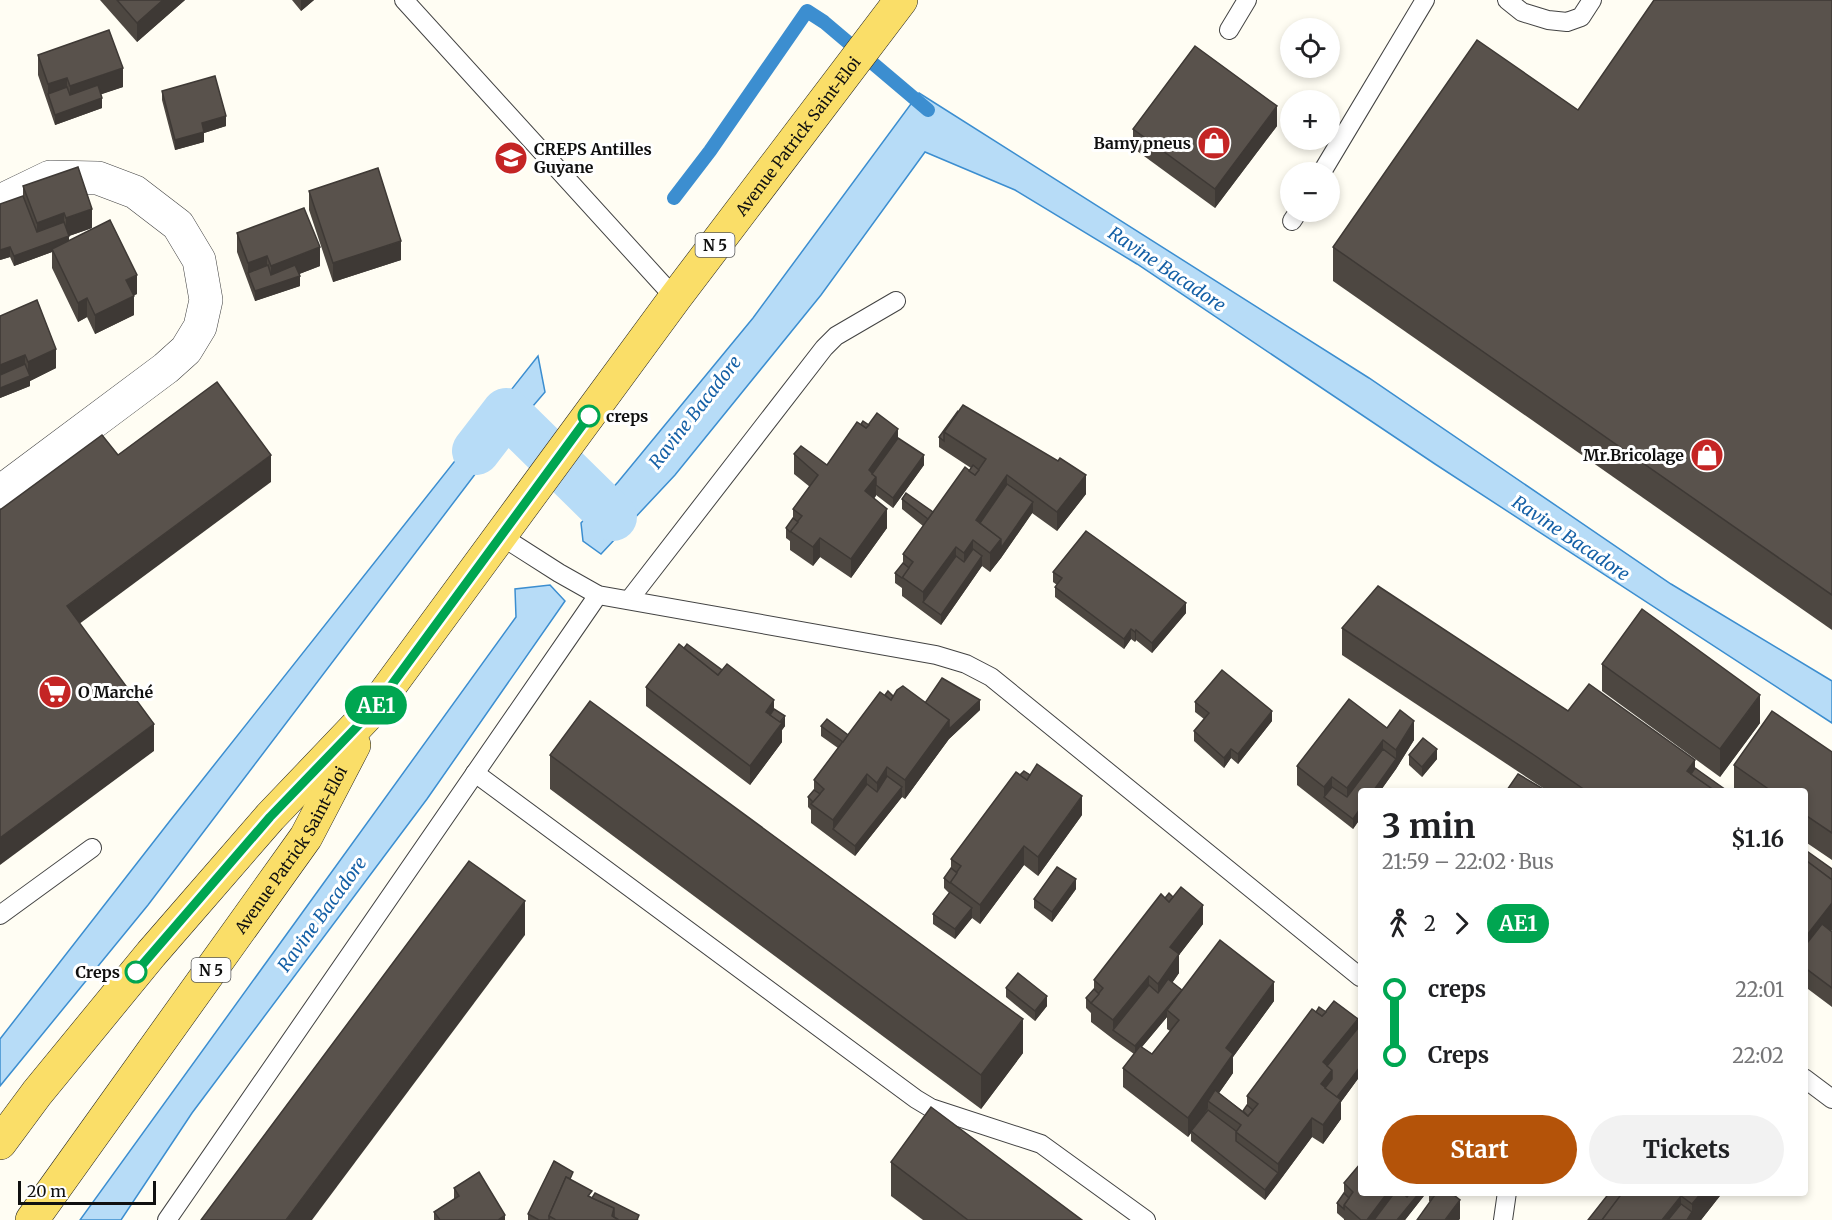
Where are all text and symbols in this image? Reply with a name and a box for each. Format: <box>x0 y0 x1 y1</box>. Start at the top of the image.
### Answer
map controls <box>1280 18 1340 222</box>
button: locate <box>1280 18 1340 78</box>
street label: Avenue Patrick Saint-Eloi <box>730 52 865 220</box>
button: + <box>1280 90 1340 150</box>
shop icon: Bamy pneus <box>1196 125 1232 161</box>
place label: Bamy pneus <box>1093 133 1191 153</box>
place label: CREPS Antilles Guyane <box>534 139 652 177</box>
school or university icon: CREPS Antilles Guyane <box>493 140 529 176</box>
button: − <box>1280 162 1340 222</box>
water label: Ravine Bacadore <box>1104 221 1230 317</box>
road number: N 5 <box>696 233 734 257</box>
water label: Ravine Bacadore <box>644 351 746 473</box>
marker: creps <box>578 405 600 427</box>
place label: creps <box>606 406 648 426</box>
shop icon: Mr.Bricolage <box>1689 437 1725 473</box>
place label: Mr.Bricolage <box>1583 445 1684 465</box>
water label: Ravine Bacadore <box>1508 490 1634 586</box>
supermarket icon: O Marché <box>37 674 73 710</box>
place label: O Marché <box>78 682 154 702</box>
line badge: AE1 <box>342 686 410 724</box>
text: AE1 <box>357 692 395 719</box>
street label: Avenue Patrick Saint-Eloi <box>230 763 351 938</box>
text: 3 min <box>1382 806 1475 847</box>
text: $1.16 <box>1731 825 1784 853</box>
text: 21:59 – 22:02 · Bus <box>1382 849 1554 874</box>
water label: Ravine Bacadore <box>272 852 372 976</box>
icon: walk <box>1382 907 1415 940</box>
icon: forward <box>1445 907 1478 940</box>
text: AE1 <box>1499 910 1537 937</box>
text: 2 <box>1424 911 1436 936</box>
road number: N 5 <box>192 958 230 982</box>
marker: Creps <box>125 961 147 983</box>
place label: Creps <box>75 962 120 982</box>
text: creps <box>1428 975 1486 1003</box>
text: 22:01 <box>1735 977 1784 1002</box>
text: Creps <box>1428 1041 1489 1069</box>
text: 22:02 <box>1732 1043 1784 1068</box>
button: Start <box>1382 1115 1577 1184</box>
button: Tickets <box>1589 1115 1784 1184</box>
scale bar <box>18 1178 156 1206</box>
text: 20 m <box>27 1181 66 1201</box>

